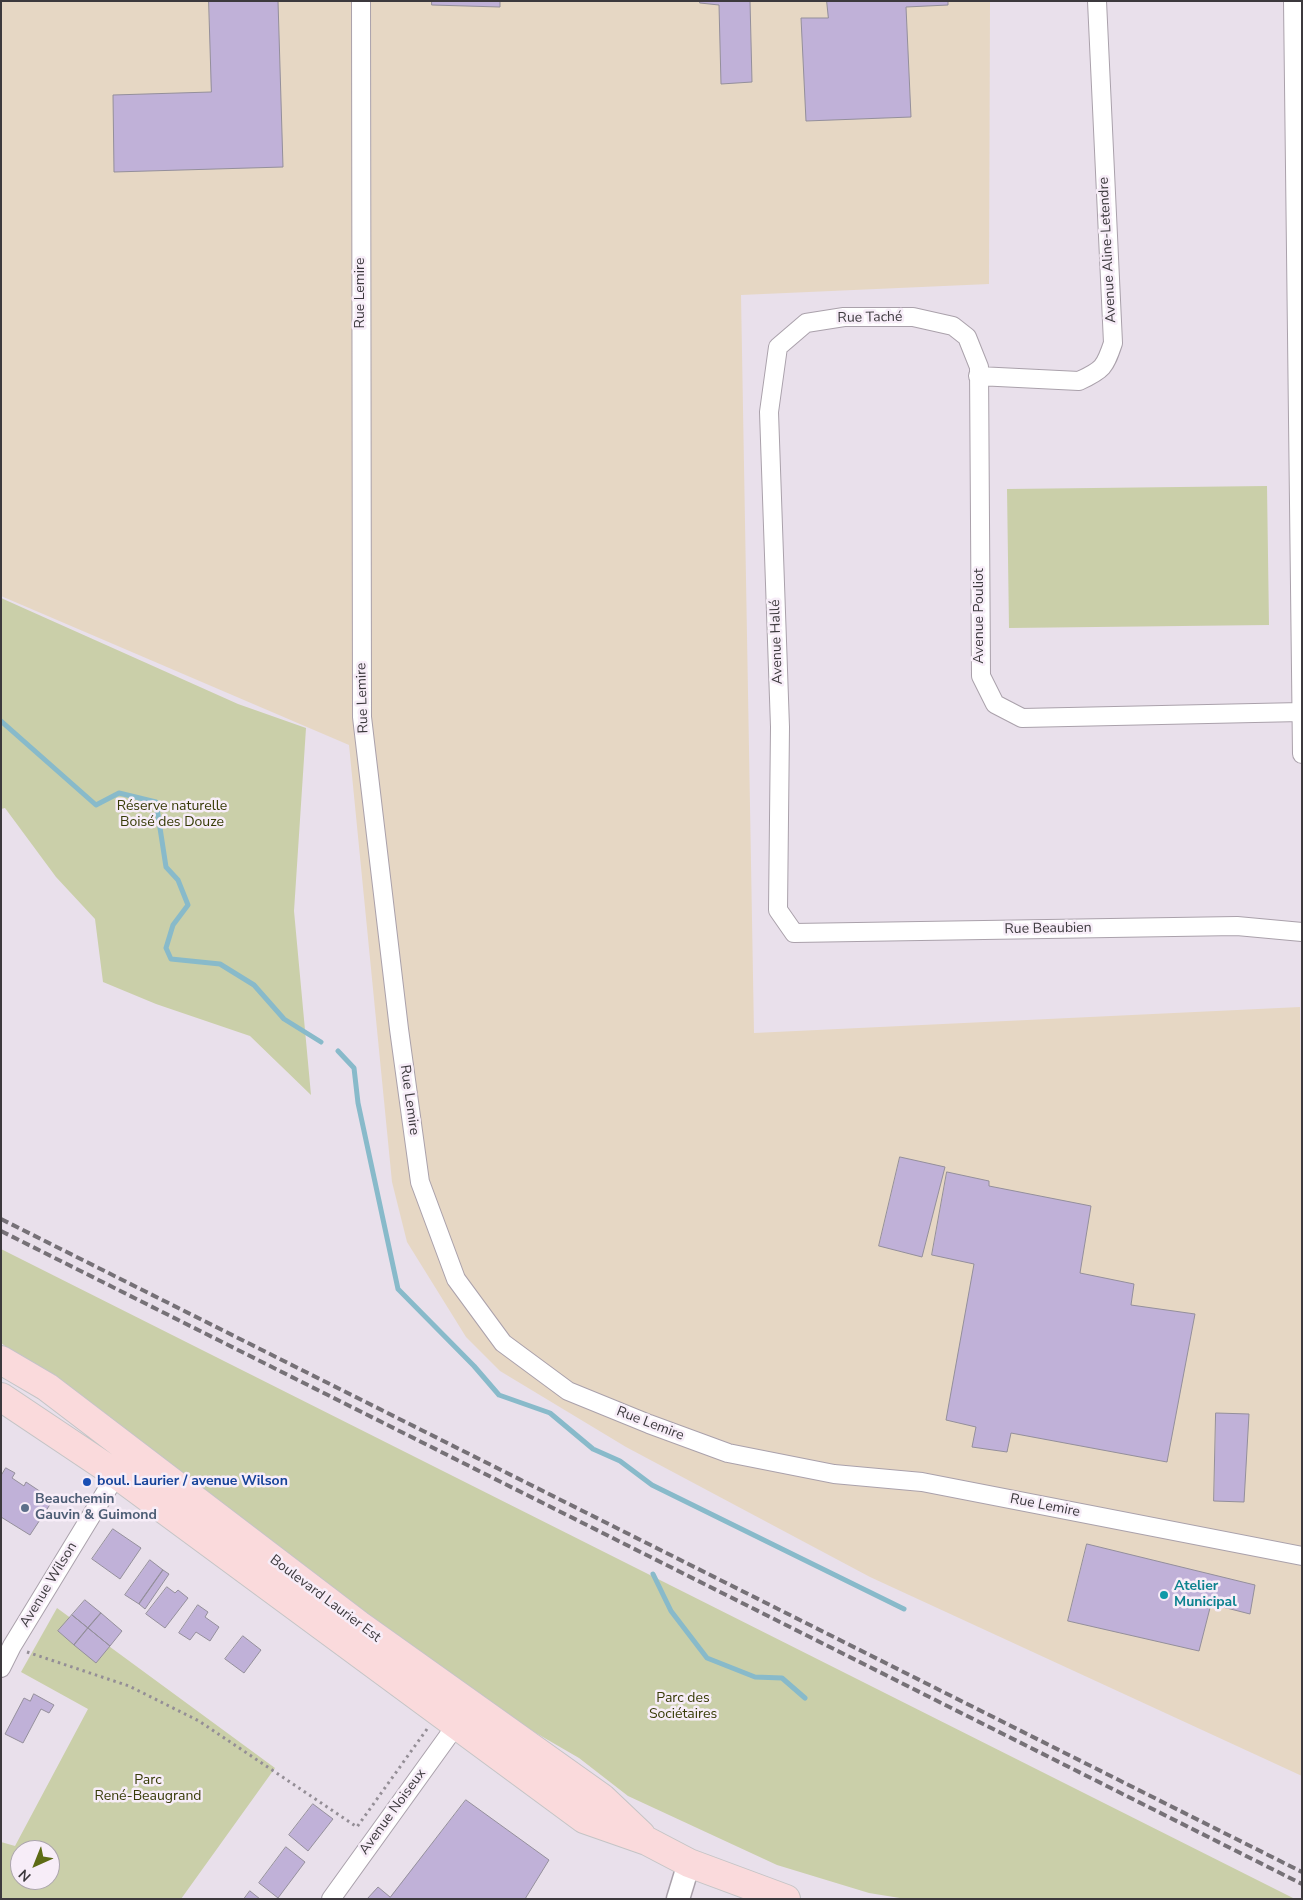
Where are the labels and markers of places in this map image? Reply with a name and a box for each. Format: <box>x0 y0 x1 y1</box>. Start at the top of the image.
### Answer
place label: boul. Laurier / avenue Wilson <box>97 1474 288 1490</box>
marker: boul. Laurier / avenue Wilson <box>81 1476 93 1488</box>
place label: Beauchemin Gauvin & Guimond <box>35 1492 157 1524</box>
marker: Beauchemin Gauvin & Guimond <box>19 1502 31 1514</box>
place label: Atelier Municipal <box>1174 1579 1237 1611</box>
marker: Atelier Municipal <box>1158 1589 1170 1601</box>

